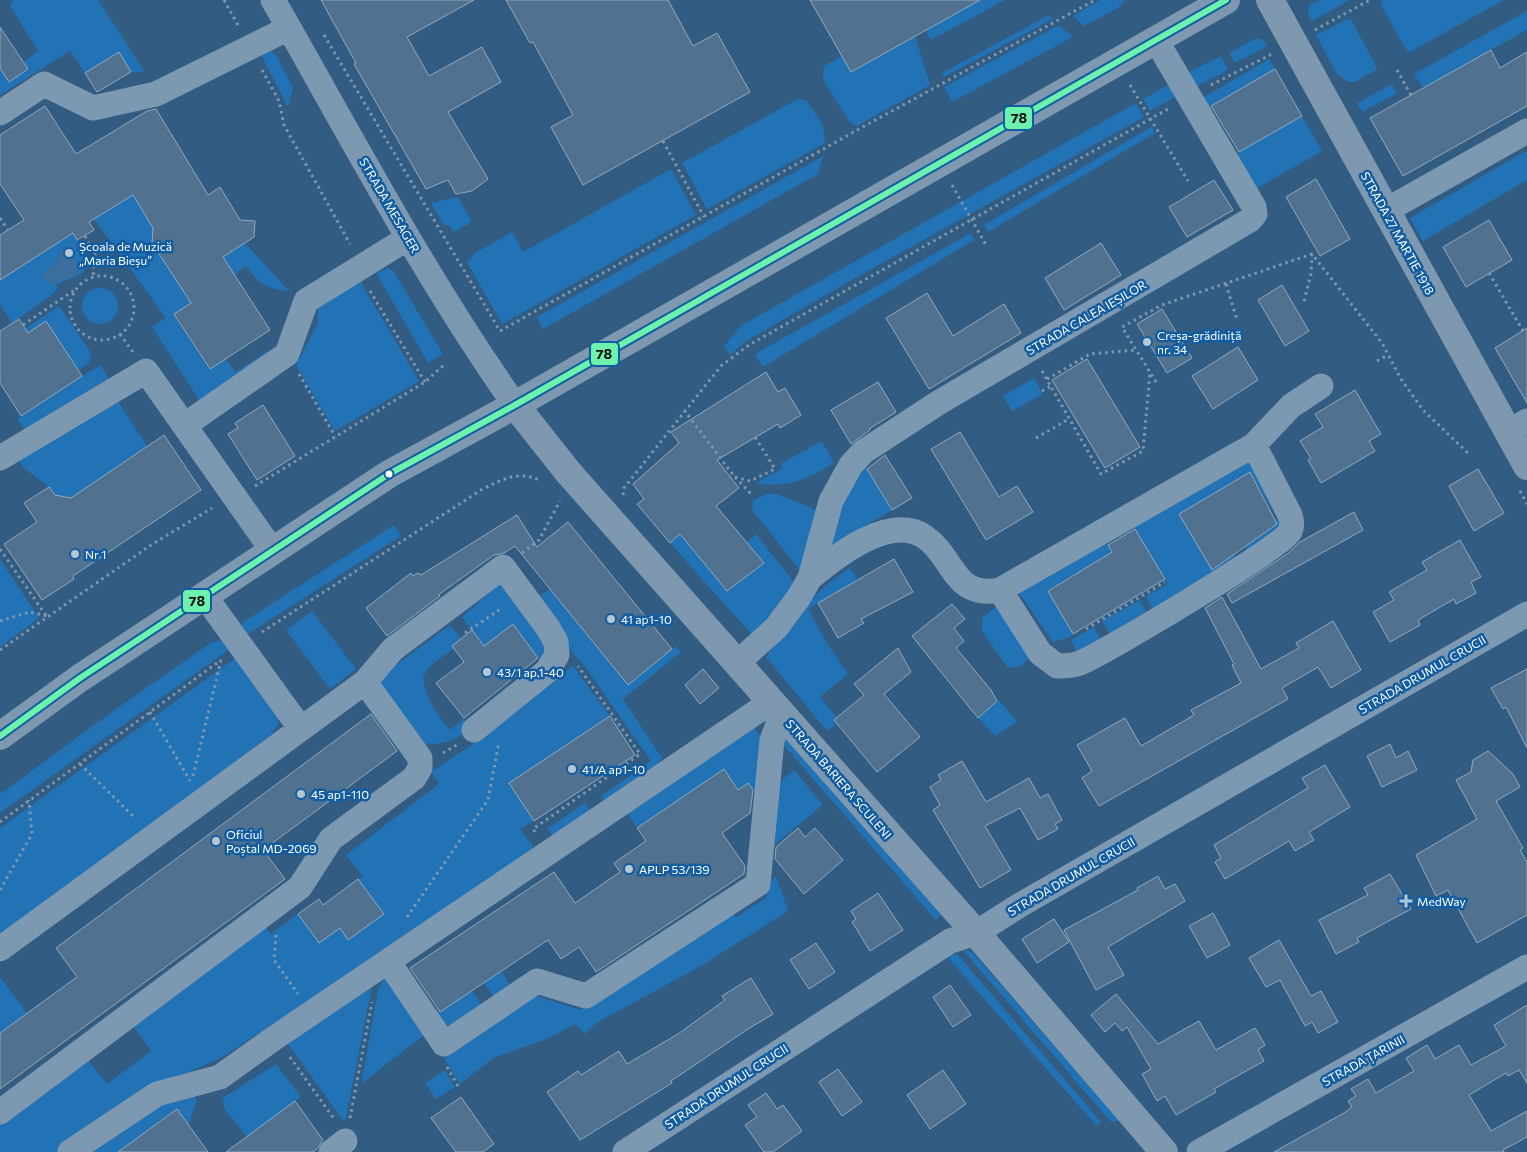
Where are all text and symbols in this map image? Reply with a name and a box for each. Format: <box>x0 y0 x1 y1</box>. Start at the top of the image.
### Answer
line badge: 78 <box>1004 106 1033 130</box>
text: 78 <box>1011 109 1027 126</box>
street label: STRADA MESAGER <box>357 155 423 255</box>
street label: STRADA 27 MARTIE 1918 <box>1358 169 1438 297</box>
place label: Școala de Muzică „Maria Bieșu” <box>79 239 172 268</box>
marker: Școala de Muzică „Maria Bieșu” <box>63 247 75 259</box>
street label: STRADA CALEA IEȘILOR <box>1023 277 1149 358</box>
place label: Creșa-grădiniță nr. 34 <box>1157 328 1241 356</box>
marker: Creșa-grădiniță nr. 34 <box>1141 336 1153 348</box>
line badge: 78 <box>590 342 619 366</box>
text: 78 <box>596 345 612 362</box>
unlabelled marker <box>384 469 394 479</box>
place label: Nr 1 <box>85 547 106 561</box>
marker: Nr 1 <box>69 548 81 560</box>
line badge: 78 <box>182 589 211 613</box>
text: 78 <box>189 592 205 609</box>
place label: 41 ap1-10 <box>621 612 672 626</box>
marker: 41 ap1-10 <box>605 613 617 625</box>
street label: STRADA DRUMUL CRUCII <box>1356 632 1488 716</box>
place label: 43/1 ap.1-40 <box>497 665 564 679</box>
marker: 43/1 ap.1-40 <box>481 666 493 678</box>
street label: STRADA BARIERA SCULENI <box>783 716 895 842</box>
place label: 41/A ap1-10 <box>582 762 645 776</box>
marker: 41/A ap1-10 <box>566 763 578 775</box>
place label: 45 ap1-110 <box>311 787 369 801</box>
marker: 45 ap1-110 <box>295 788 307 800</box>
place label: Oficiul Poștal MD-2069 <box>226 827 317 856</box>
street label: STRADA DRUMUL CRUCII <box>1005 834 1137 918</box>
marker: Oficiul Poștal MD-2069 <box>210 835 222 847</box>
place label: APLP 53/139 <box>639 862 710 876</box>
marker: APLP 53/139 <box>623 863 635 875</box>
marker: MedWay <box>1399 894 1413 908</box>
place label: MedWay <box>1417 894 1466 908</box>
street label: STRADA ȚARINII <box>1319 1032 1408 1090</box>
street label: STRADA DRUMUL CRUCII <box>662 1041 790 1131</box>

